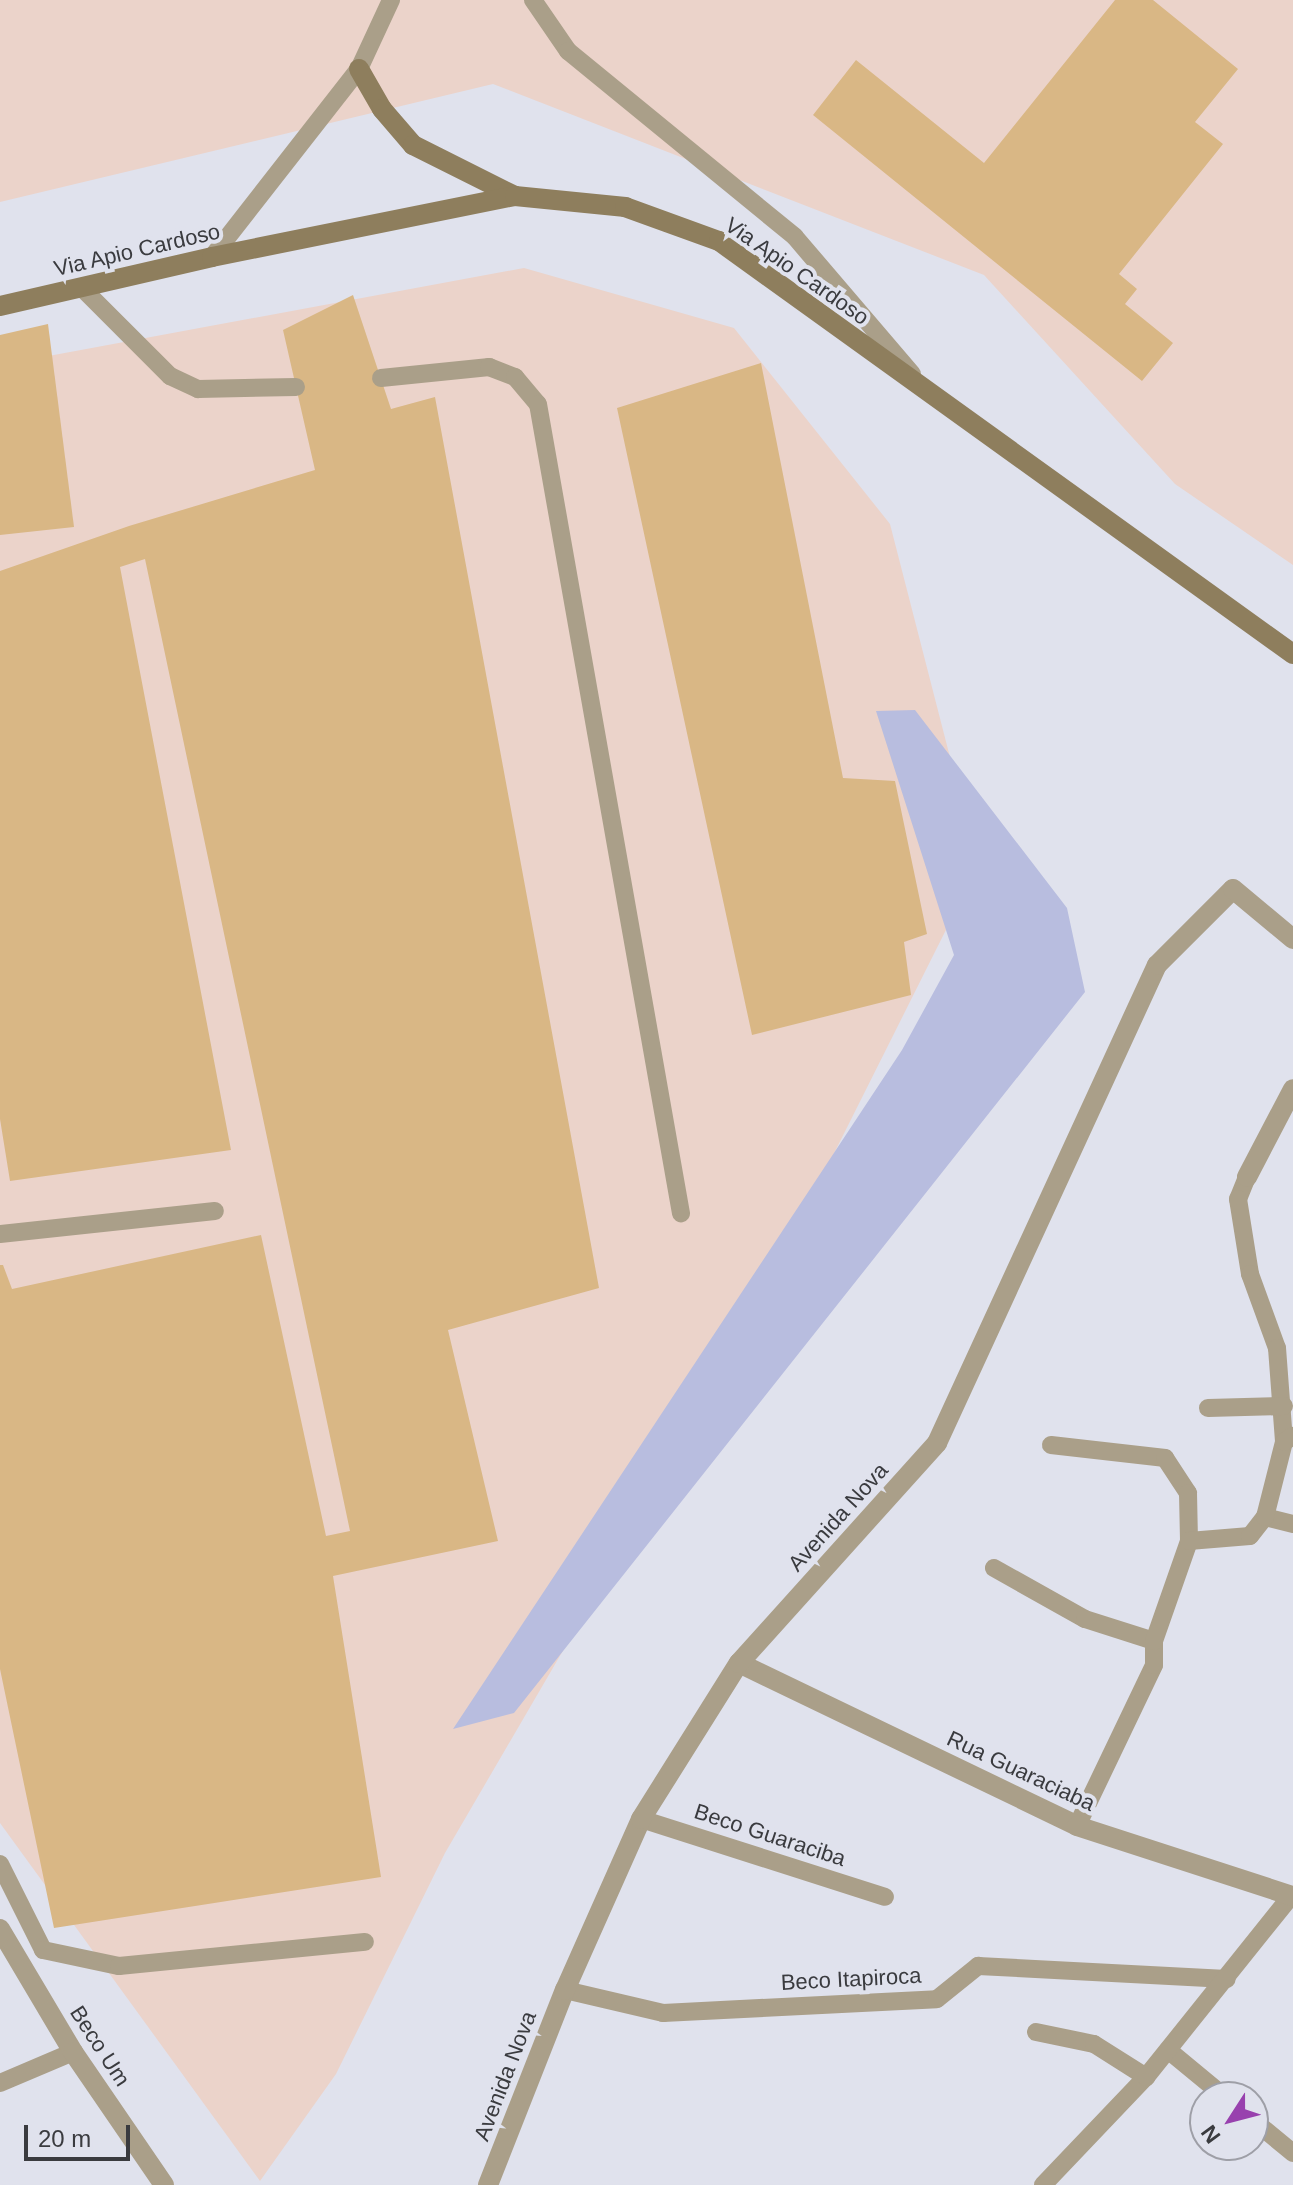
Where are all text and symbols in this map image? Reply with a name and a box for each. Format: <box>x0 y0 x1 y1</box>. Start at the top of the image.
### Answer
street label: Via Apio Cardoso <box>719 211 875 331</box>
street label: Via Apio Cardoso <box>51 218 223 282</box>
street label: Avenida Nova <box>782 1457 894 1577</box>
street label: Rua Guaraciaba <box>943 1725 1099 1817</box>
street label: Beco Guaraciba <box>691 1798 849 1872</box>
street label: Beco Itapiroca <box>780 1962 922 1996</box>
street label: Beco Um <box>64 2001 136 2091</box>
street label: Avenida Nova <box>468 2008 542 2144</box>
north arrow <box>1189 2081 1269 2161</box>
scale bar <box>28 2109 134 2159</box>
text: N <box>1196 2120 1226 2148</box>
text: 20 m <box>38 2125 91 2152</box>

